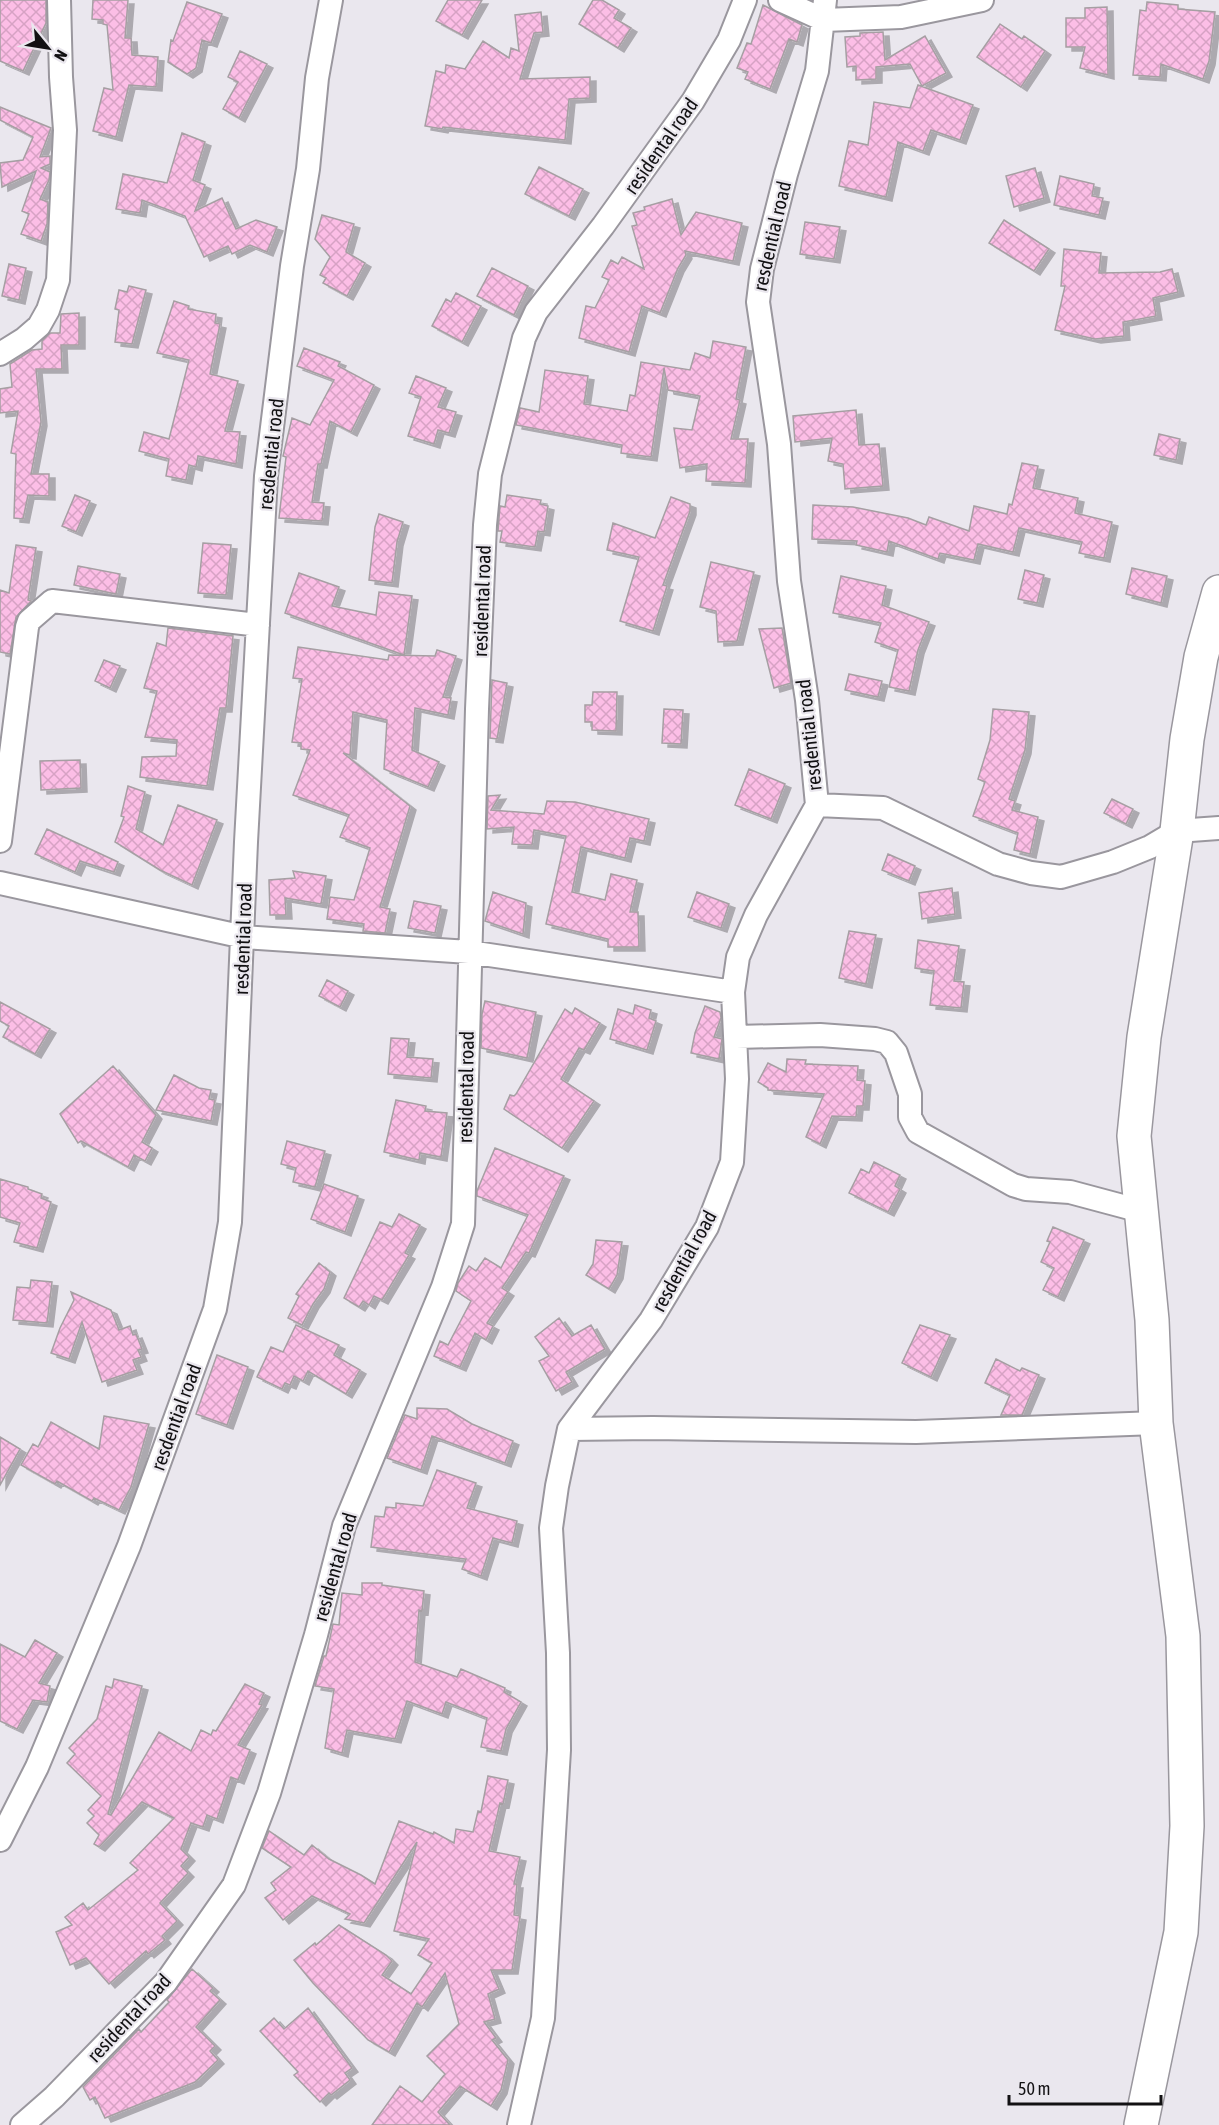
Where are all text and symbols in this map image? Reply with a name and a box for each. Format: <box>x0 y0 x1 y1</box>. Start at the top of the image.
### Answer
north arrow <box>18 18 78 78</box>
text: N <box>51 47 71 64</box>
street label: residental road <box>619 93 702 198</box>
street label: resdential road <box>748 179 795 293</box>
street label: resdential road <box>253 397 288 511</box>
street label: residental road <box>468 545 495 657</box>
street label: resdential road <box>791 678 826 792</box>
street label: resdential road <box>229 883 256 995</box>
street label: residental road <box>453 1031 478 1143</box>
street label: resdential road <box>646 1206 721 1315</box>
street label: resdential road <box>146 1360 206 1473</box>
street label: residental road <box>308 1510 361 1624</box>
street label: residental road <box>82 1969 175 2066</box>
scale bar <box>1009 2068 1160 2106</box>
text: 50 m <box>1018 2078 1050 2099</box>

